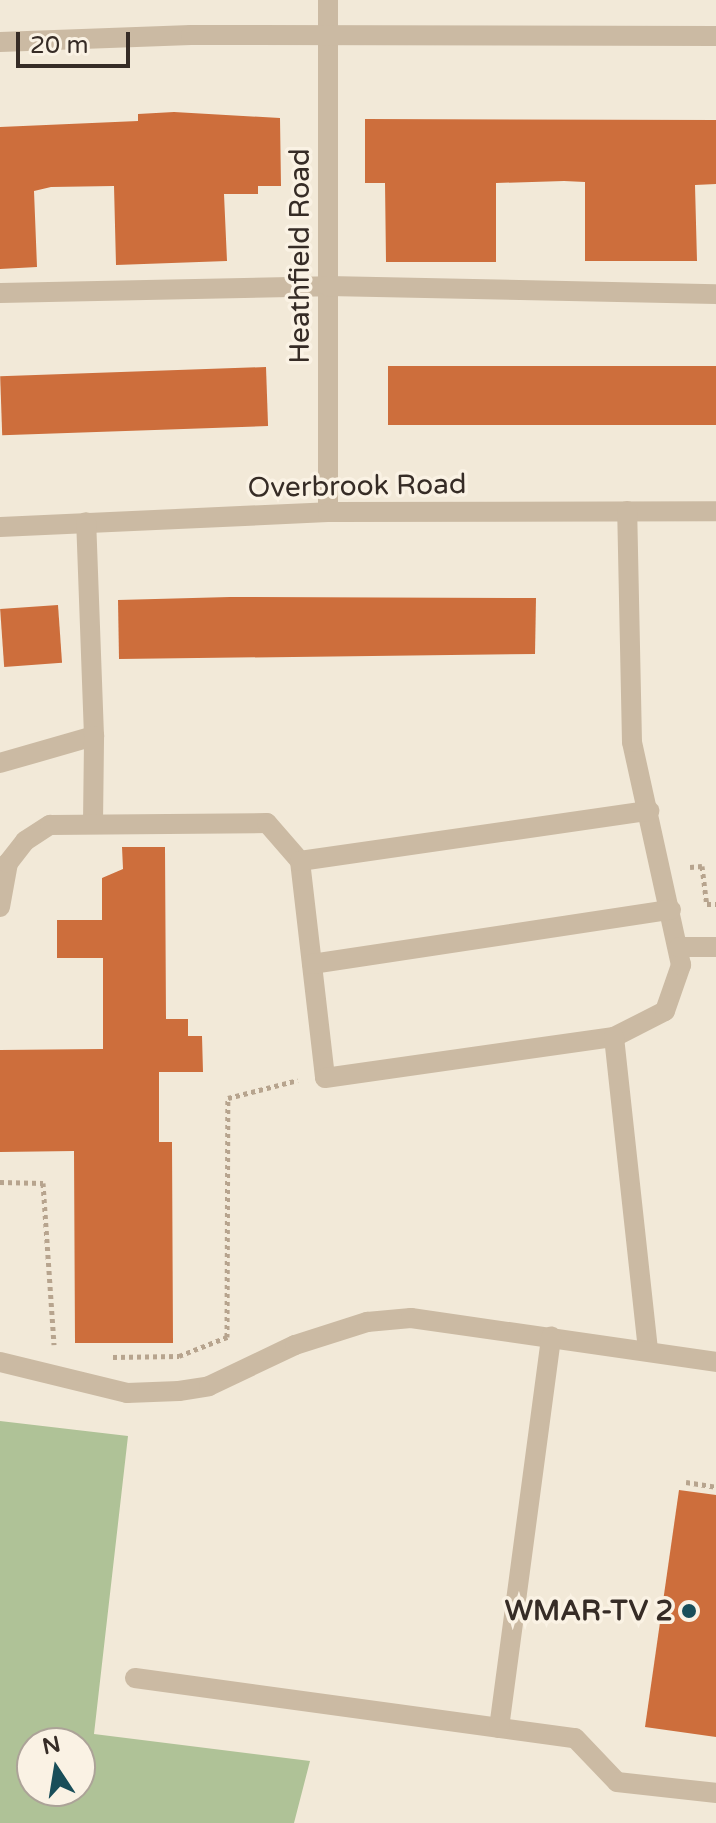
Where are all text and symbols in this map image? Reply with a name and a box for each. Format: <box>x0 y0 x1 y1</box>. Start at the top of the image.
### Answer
scale bar <box>20 16 134 66</box>
text: 20 m <box>30 31 88 60</box>
street label: Heathfield Road <box>283 148 317 364</box>
street label: Overbrook Road <box>247 467 467 505</box>
place label: WMAR-TV 2 <box>505 1594 673 1628</box>
marker: WMAR-TV 2 <box>680 1602 698 1620</box>
north arrow <box>16 1727 96 1807</box>
text: N <box>40 1731 63 1760</box>

